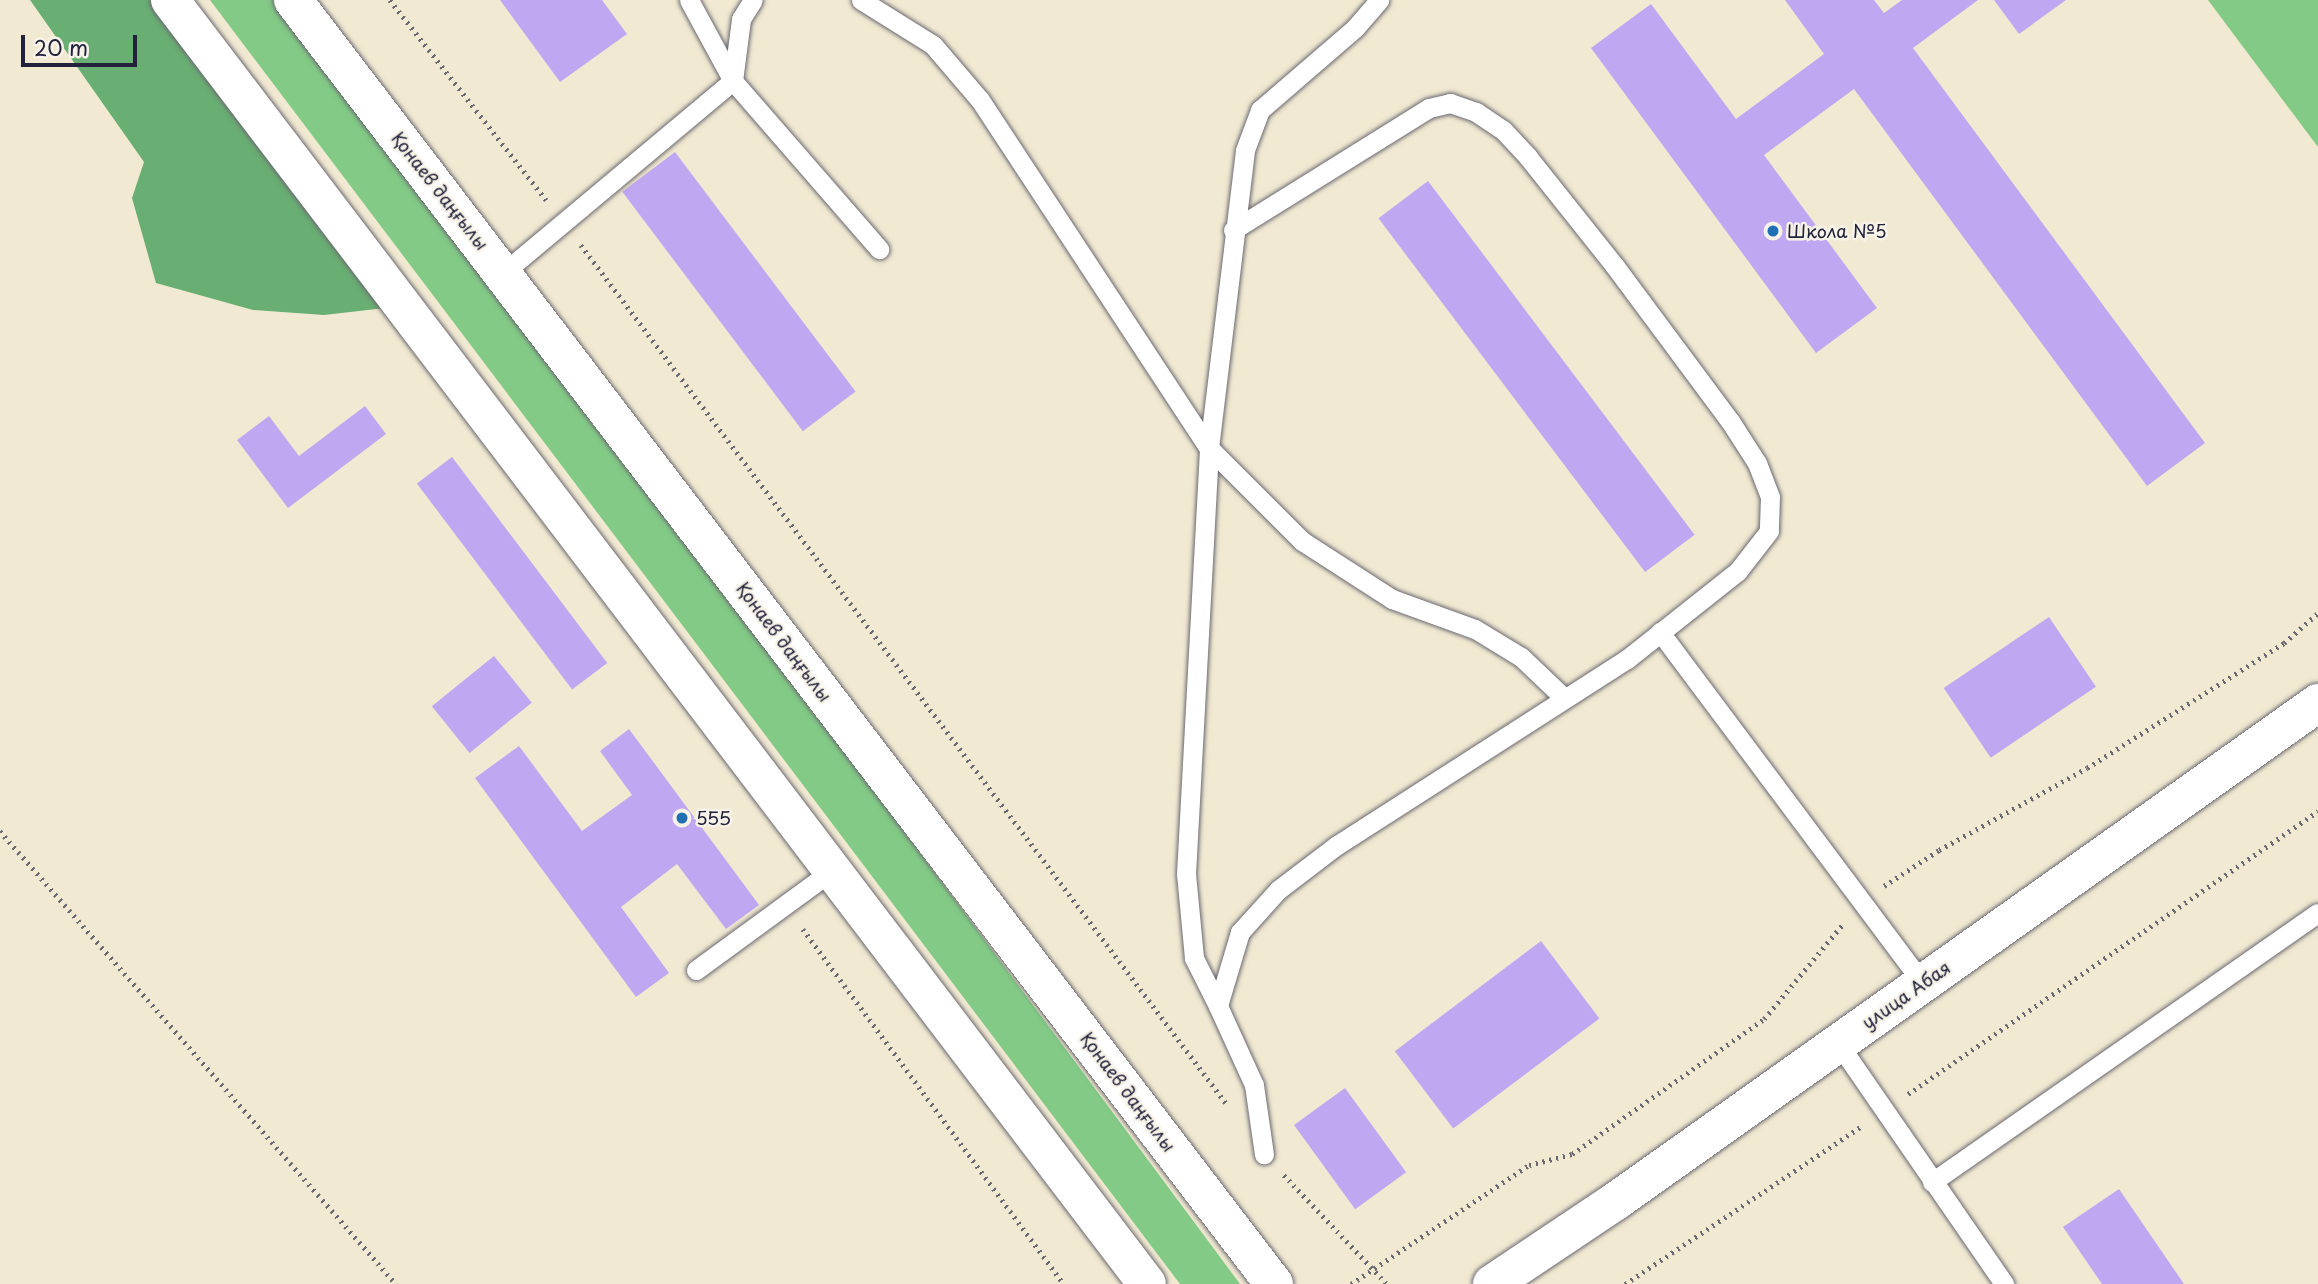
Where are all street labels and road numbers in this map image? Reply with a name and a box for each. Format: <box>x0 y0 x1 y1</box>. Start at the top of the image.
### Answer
street label: Қонаев даңғылы <box>387 127 493 255</box>
street label: Қонаев даңғылы <box>732 578 836 706</box>
street label: улица Абая <box>1857 956 1955 1034</box>
street label: Қонаев даңғылы <box>1076 1028 1180 1156</box>

